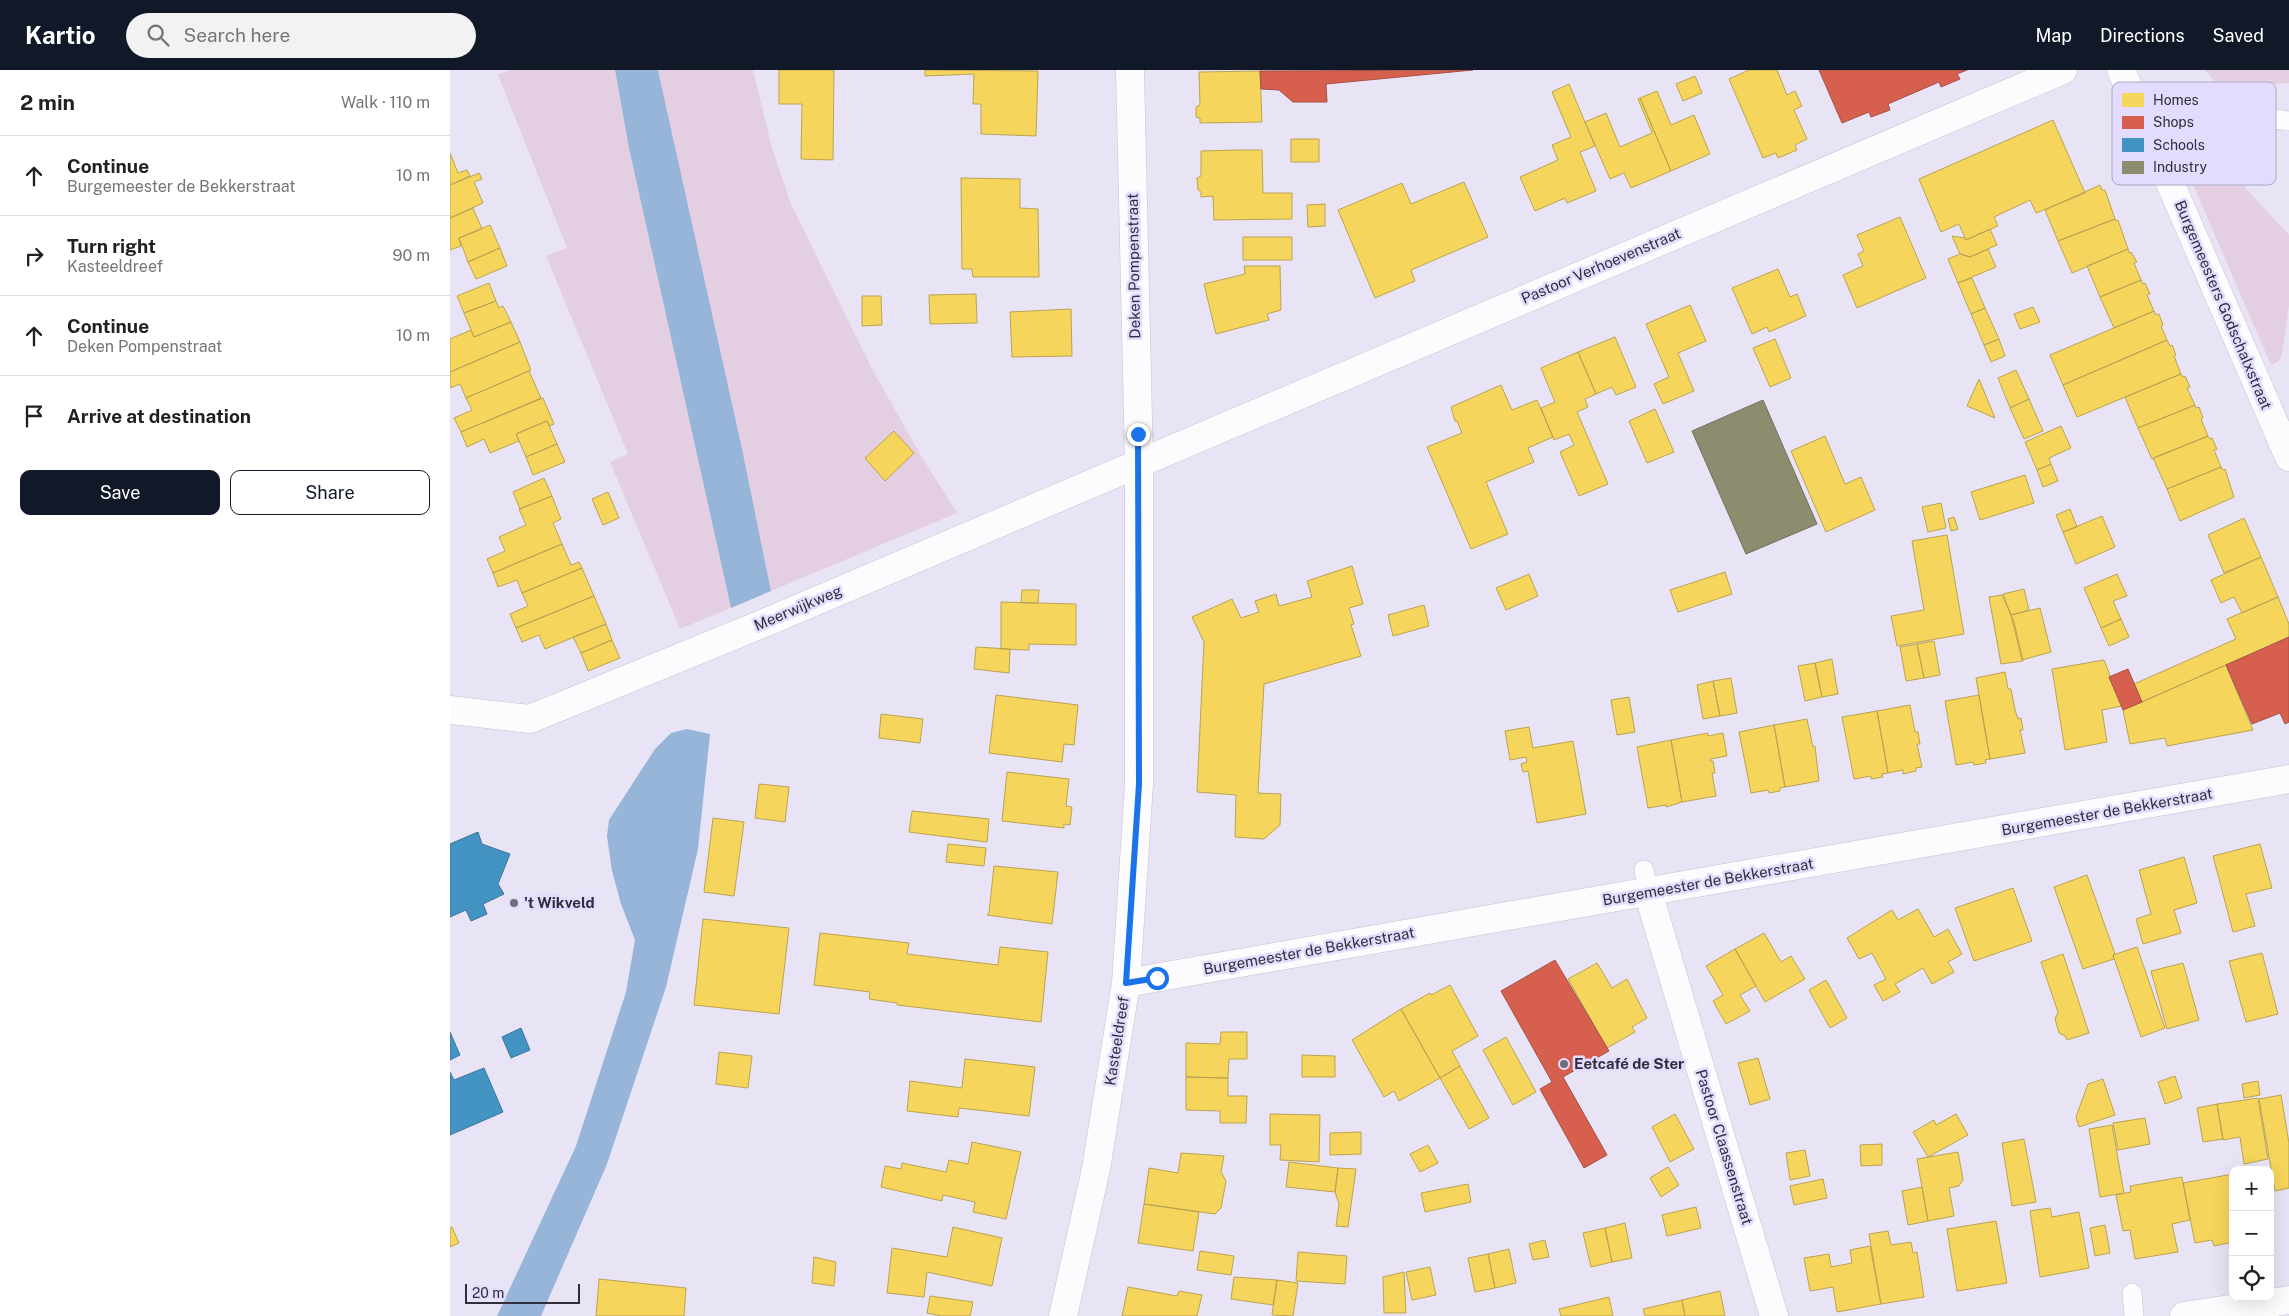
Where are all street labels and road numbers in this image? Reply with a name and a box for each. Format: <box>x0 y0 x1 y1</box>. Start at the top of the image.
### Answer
street label: Deken Pompenstraat <box>1124 193 1143 339</box>
street label: Burgemeesters Godschalxstraat <box>2172 198 2275 412</box>
street label: Pastoor Verhoevenstraat <box>1519 224 1683 307</box>
street label: Meerwijkweg <box>751 581 844 634</box>
street label: Burgemeester de Bekkerstraat <box>2000 785 2214 838</box>
street label: Burgemeester de Bekkerstraat <box>1601 855 1815 908</box>
street label: Burgemeester de Bekkerstraat <box>1202 924 1416 977</box>
street label: Kasteeldreef <box>1101 995 1132 1087</box>
street label: Pastoor Claassenstraat <box>1693 1067 1756 1227</box>

